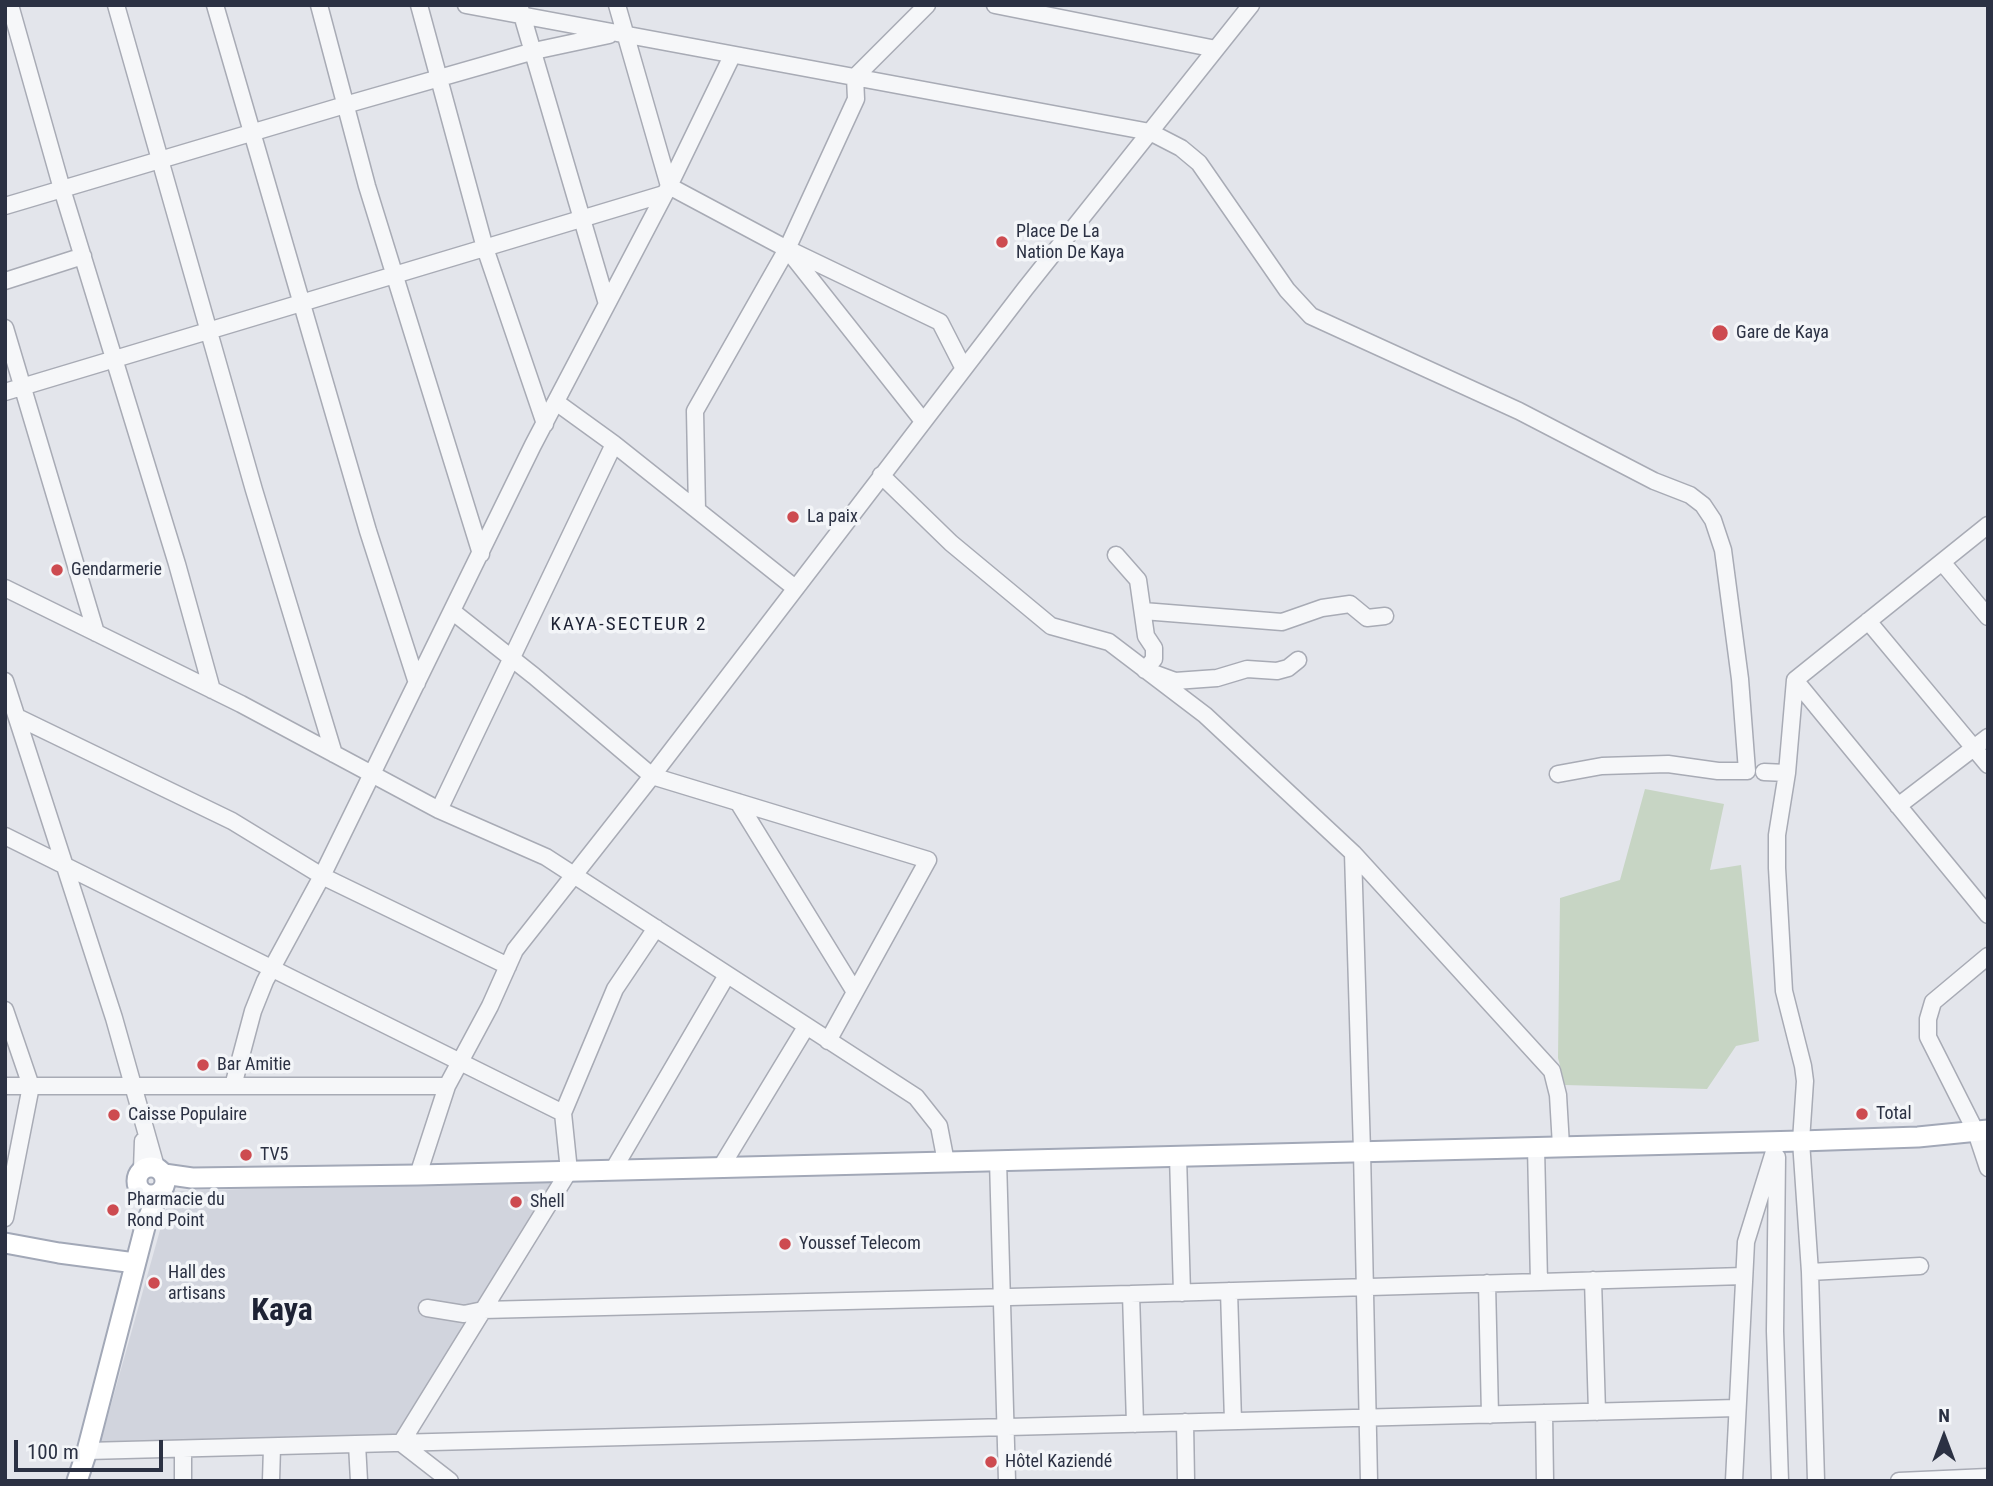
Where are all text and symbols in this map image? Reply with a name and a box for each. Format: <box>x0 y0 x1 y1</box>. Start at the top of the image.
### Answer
place label: Place De La Nation De Kaya <box>1016 221 1124 264</box>
marker: Place De La Nation De Kaya <box>994 234 1010 250</box>
place label: Gare de Kaya <box>1736 322 1829 344</box>
marker: Gare de Kaya <box>1710 323 1730 343</box>
place label: La paix <box>807 506 858 528</box>
marker: La paix <box>785 509 801 525</box>
place label: Gendarmerie <box>71 559 162 581</box>
marker: Gendarmerie <box>49 562 65 578</box>
district label: KAYA-SECTEUR 2 <box>552 614 706 636</box>
place label: Bar Amitie <box>217 1054 291 1076</box>
marker: Bar Amitie <box>195 1057 211 1073</box>
place label: Total <box>1876 1103 1912 1125</box>
place label: Caisse Populaire <box>128 1104 247 1126</box>
marker: Total <box>1854 1106 1870 1122</box>
marker: Caisse Populaire <box>106 1107 122 1123</box>
place label: TV5 <box>260 1144 288 1166</box>
marker: TV5 <box>238 1147 254 1163</box>
place label: Pharmacie du Rond Point <box>127 1189 225 1232</box>
place label: Shell <box>530 1191 565 1213</box>
marker: Shell <box>508 1194 524 1210</box>
marker: Pharmacie du Rond Point <box>105 1202 121 1218</box>
place label: Youssef Telecom <box>799 1233 921 1255</box>
marker: Youssef Telecom <box>777 1236 793 1252</box>
place label: Hall des artisans <box>168 1262 226 1304</box>
marker: Hall des artisans <box>146 1275 162 1291</box>
district label: Kaya <box>251 1293 313 1331</box>
north arrow <box>1909 1402 1979 1472</box>
text: N <box>1938 1404 1950 1427</box>
scale bar <box>18 1426 166 1470</box>
text: 100 m <box>27 1440 79 1464</box>
place label: Hôtel Kaziendé <box>1005 1451 1112 1473</box>
marker: Hôtel Kaziendé <box>983 1454 999 1470</box>

